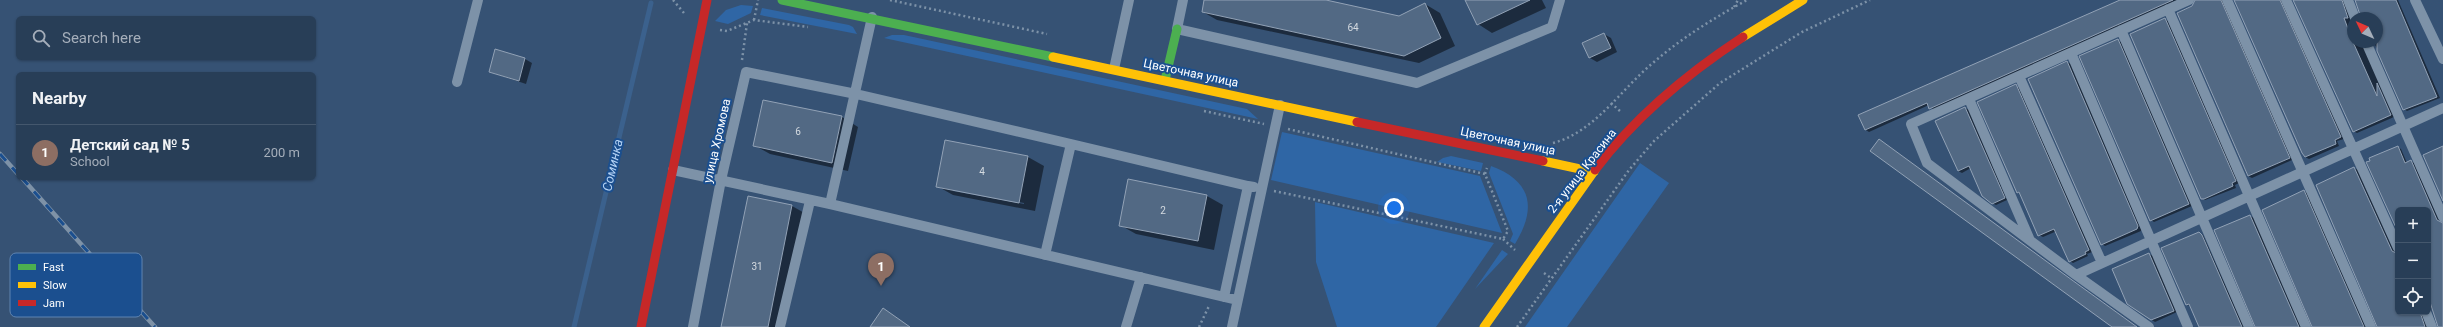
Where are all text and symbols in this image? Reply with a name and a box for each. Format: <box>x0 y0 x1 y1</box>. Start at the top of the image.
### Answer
north arrow <box>2347 12 2383 48</box>
search box <box>16 16 316 60</box>
house number: 64 <box>1347 22 1359 33</box>
icon: search <box>30 27 52 49</box>
text: Search here <box>62 29 141 47</box>
street label: Цветочная улица <box>1142 56 1240 90</box>
text: Nearby <box>32 88 87 108</box>
street label: улица Хромова <box>700 97 734 185</box>
street label: Цветочная улица <box>1459 124 1557 158</box>
house number: 6 <box>795 126 801 137</box>
street label: 2-я улица Красина <box>1545 126 1619 216</box>
text: Детский сад № 5 <box>70 136 190 154</box>
water label: Соминка <box>599 137 626 193</box>
text: 1 <box>41 145 49 160</box>
text: 200 m <box>263 145 300 160</box>
text: School <box>70 154 110 169</box>
house number: 4 <box>979 166 985 177</box>
your location <box>1384 198 1404 218</box>
house number: 2 <box>1160 205 1166 216</box>
map controls <box>2395 207 2431 315</box>
button: + <box>2395 207 2431 243</box>
button: − <box>2395 243 2431 279</box>
legend <box>10 253 142 317</box>
pin: 1 <box>868 253 894 286</box>
text: Fast <box>43 261 65 274</box>
house number: 31 <box>751 261 763 272</box>
text: Slow <box>43 279 67 292</box>
button: locate <box>2395 279 2431 315</box>
text: Jam <box>43 297 65 310</box>

